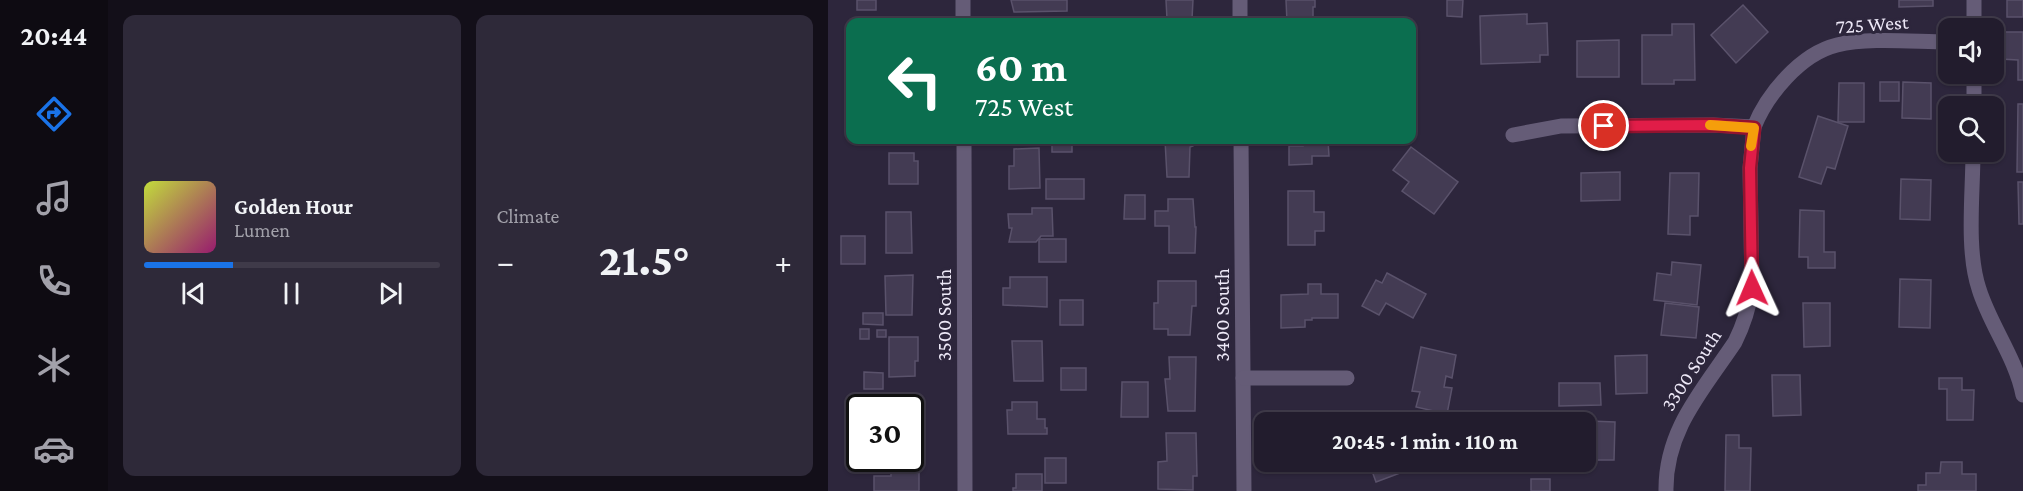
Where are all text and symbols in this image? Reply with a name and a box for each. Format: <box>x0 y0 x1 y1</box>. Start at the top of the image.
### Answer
street label: 725 West <box>1835 10 1909 38</box>
map controls <box>1938 18 2004 162</box>
button: sound <box>1938 18 2004 84</box>
text: 20:44 <box>21 21 87 51</box>
icon: left <box>876 42 954 120</box>
text: 60 m <box>975 43 1067 90</box>
text: 725 West <box>975 92 1073 122</box>
icon: directions <box>33 93 75 135</box>
button: search <box>1938 96 2004 162</box>
pin <box>1578 100 1629 151</box>
icon: arrive <box>1587 109 1620 142</box>
icon: music <box>33 177 75 219</box>
text: Golden Hour <box>234 194 353 219</box>
text: Climate <box>497 205 559 227</box>
text: Lumen <box>234 219 290 241</box>
text: 21.5° <box>599 235 690 285</box>
text: − <box>497 243 514 280</box>
text: + <box>775 243 792 280</box>
position arrow <box>1720 256 1784 320</box>
icon: phone <box>33 260 75 302</box>
street label: 3500 South <box>933 268 955 361</box>
street label: 3400 South <box>1211 268 1233 362</box>
icon: previous <box>177 277 210 310</box>
icon: pause <box>275 277 308 310</box>
icon: next <box>374 277 407 310</box>
street label: 3300 South <box>1657 325 1726 415</box>
icon: climate <box>33 344 75 386</box>
speed limit sign: 30 <box>846 394 924 472</box>
icon: car <box>33 428 75 470</box>
text: 20:45 · 1 min · 110 m <box>1332 429 1518 454</box>

